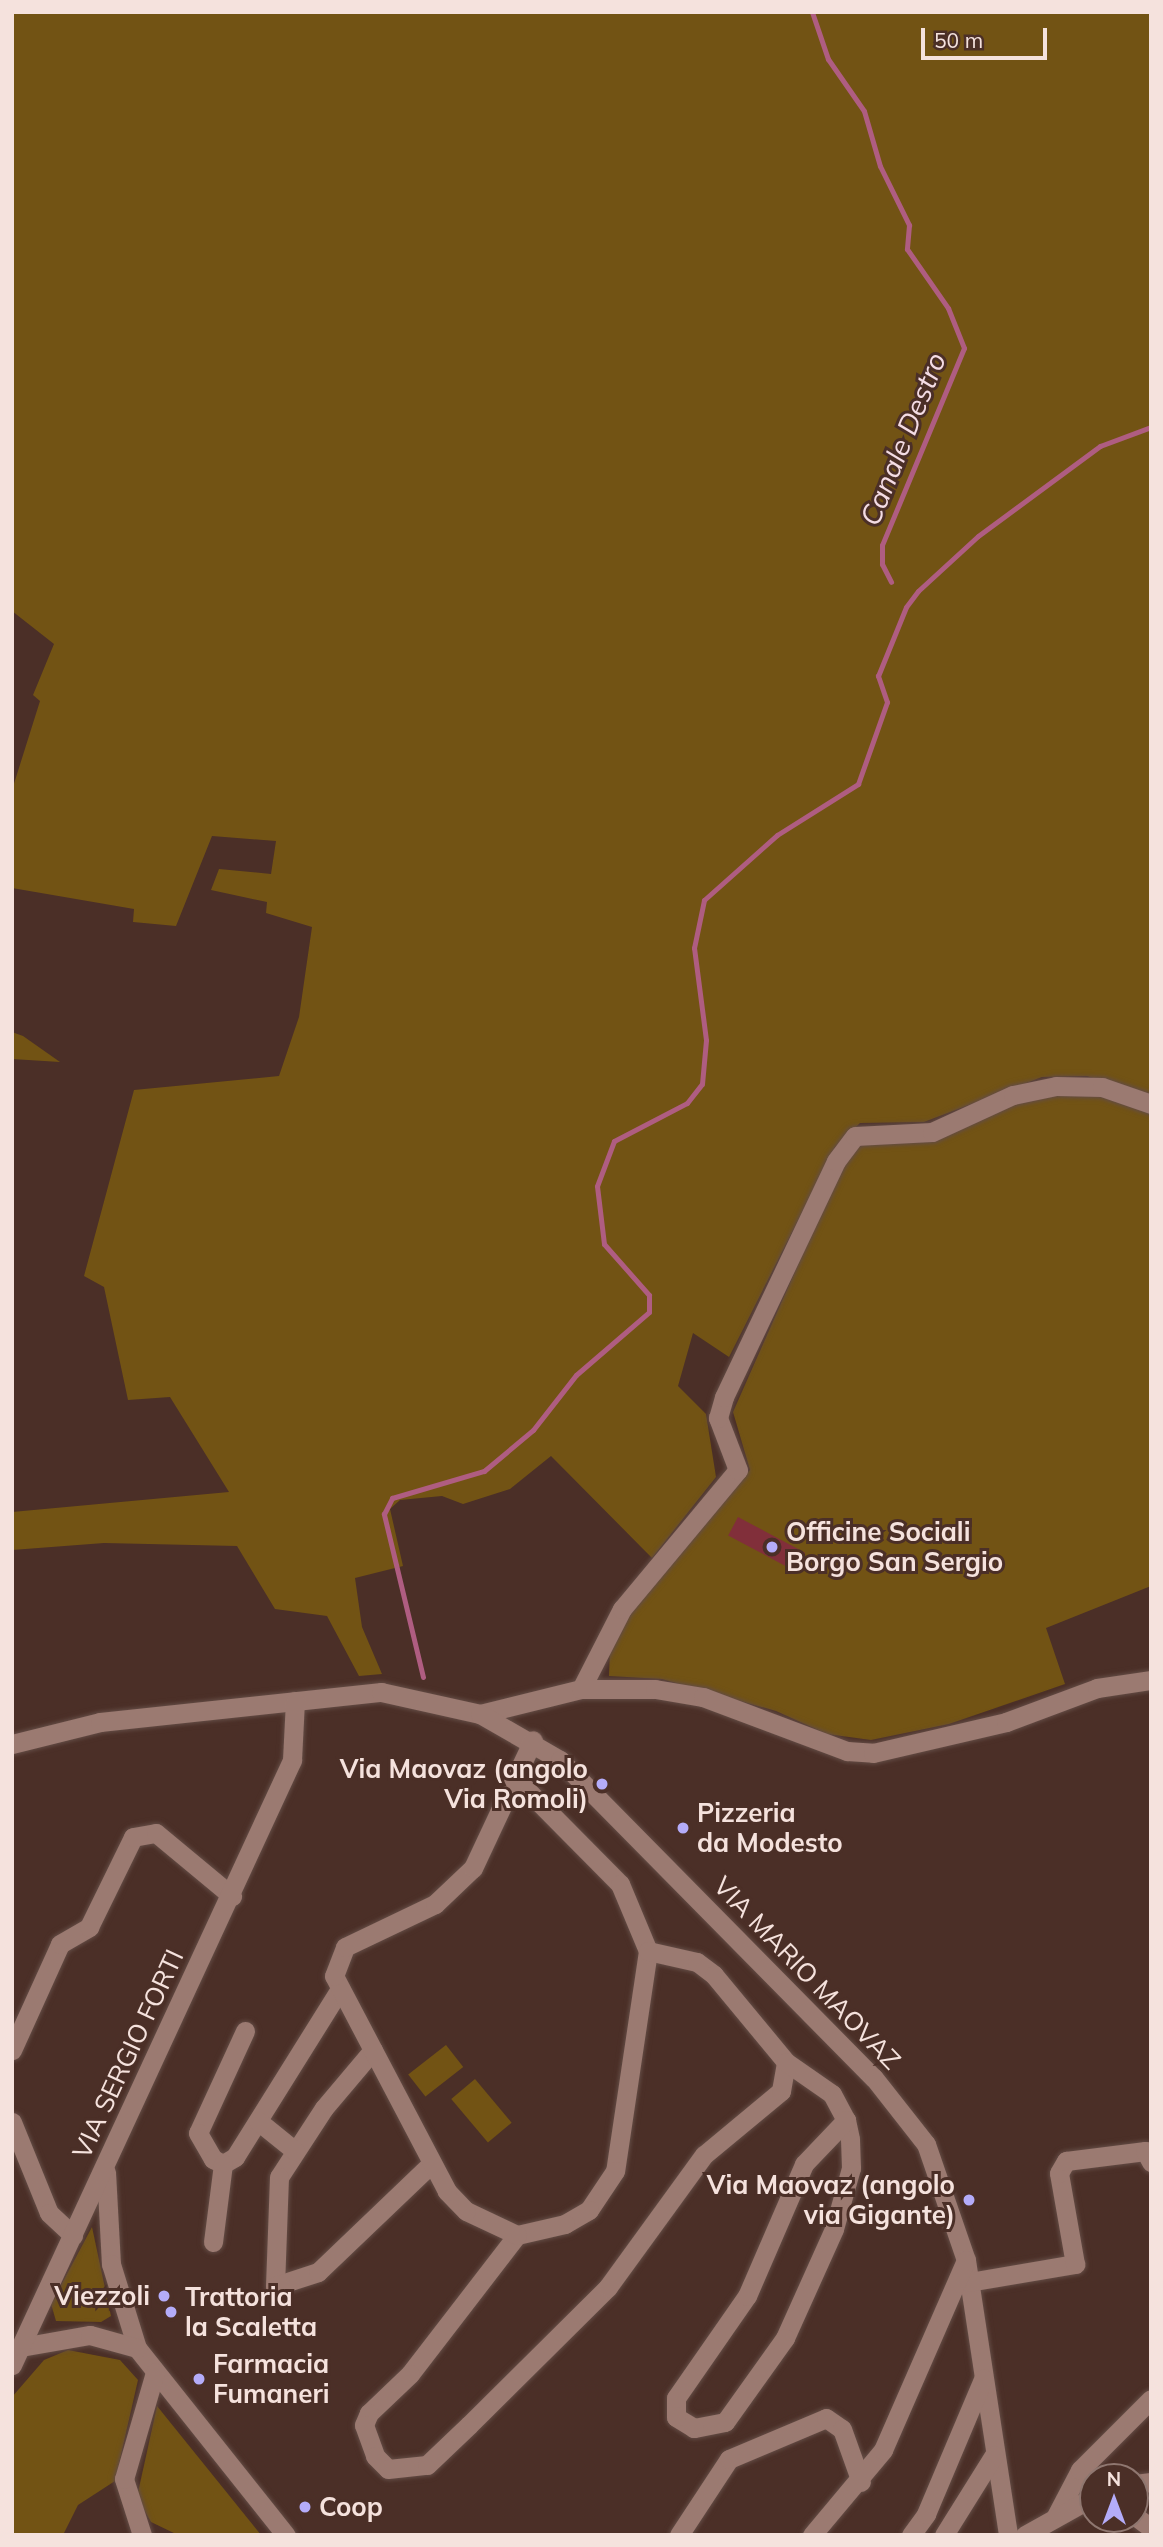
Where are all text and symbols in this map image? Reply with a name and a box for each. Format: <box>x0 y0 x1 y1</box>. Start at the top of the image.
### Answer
scale bar <box>925 14 1051 58</box>
text: 50 m <box>934 27 983 53</box>
water label: Canale Destro <box>853 348 953 530</box>
place label: Officine Sociali Borgo San Sergio <box>786 1516 1003 1578</box>
marker: Officine Sociali Borgo San Sergio <box>764 1539 780 1555</box>
place label: Via Maovaz (angolo Via Romoli) <box>340 1753 588 1814</box>
marker: Via Maovaz (angolo Via Romoli) <box>594 1776 610 1792</box>
place label: Pizzeria da Modesto <box>697 1797 843 1858</box>
marker: Pizzeria da Modesto <box>675 1820 691 1836</box>
street label: VIA MARIO MAOVAZ <box>707 1870 907 2076</box>
street label: VIA SERGIO FORTI <box>66 1945 190 2163</box>
place label: Via Maovaz (angolo via Gigante) <box>707 2169 955 2230</box>
marker: Via Maovaz (angolo via Gigante) <box>961 2192 977 2208</box>
place label: Viezzoli <box>54 2280 150 2312</box>
place label: Trattoria la Scaletta <box>185 2281 317 2342</box>
marker: Viezzoli <box>156 2288 172 2304</box>
marker: Trattoria la Scaletta <box>163 2304 179 2320</box>
place label: Farmacia Fumaneri <box>213 2348 329 2410</box>
marker: Farmacia Fumaneri <box>191 2371 207 2387</box>
north arrow <box>1079 2463 1149 2533</box>
text: N <box>1107 2467 1121 2491</box>
place label: Coop <box>319 2491 383 2523</box>
marker: Coop <box>297 2499 313 2515</box>

